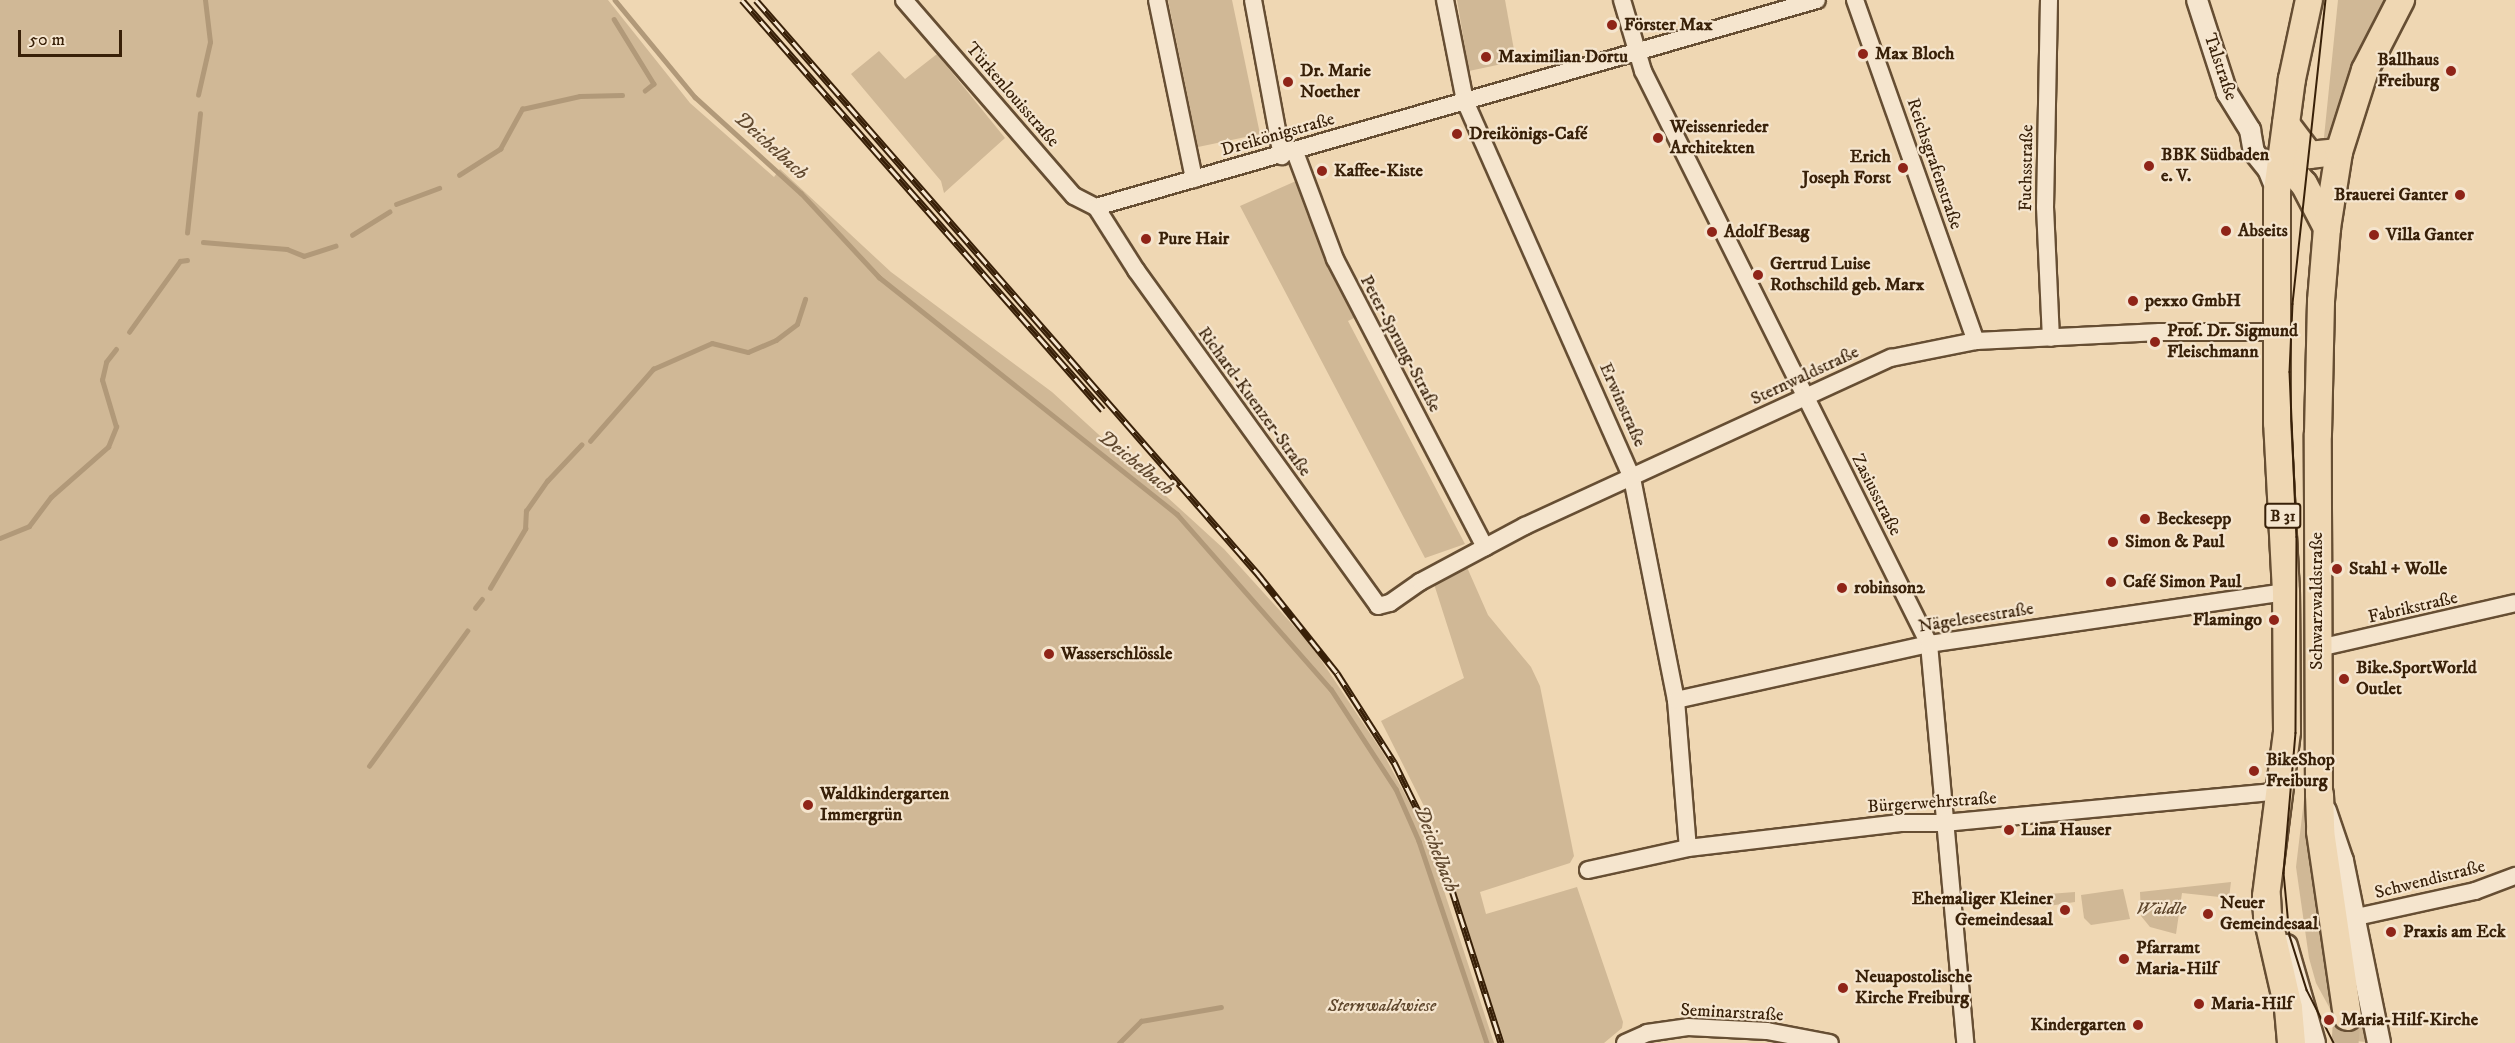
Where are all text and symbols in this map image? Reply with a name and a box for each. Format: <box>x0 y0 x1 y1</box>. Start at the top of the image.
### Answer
place label: Förster Max <box>1624 14 1713 36</box>
scale bar <box>21 18 124 56</box>
marker: Förster Max <box>1605 18 1619 32</box>
text: 50 m <box>29 29 65 51</box>
street label: Talstraße <box>2198 31 2242 103</box>
street label: Türkenlouisstraße <box>961 38 1063 152</box>
place label: Max Bloch <box>1875 43 1954 65</box>
place label: Maximilian Dortu <box>1498 46 1628 68</box>
marker: Max Bloch <box>1856 47 1870 61</box>
marker: Maximilian Dortu <box>1479 50 1493 64</box>
place label: Ballhaus Freiburg <box>2377 50 2439 92</box>
place label: Dr. Marie Noether <box>1300 61 1371 104</box>
marker: Ballhaus Freiburg <box>2444 64 2458 78</box>
marker: Dr. Marie Noether <box>1281 75 1295 89</box>
street label: Reichsgrafenstraße <box>1901 96 1967 232</box>
water label: Deichelbach <box>729 107 813 185</box>
street label: Dreikönigstraße <box>1219 108 1337 162</box>
place label: Weissenrieder Architekten <box>1670 117 1769 160</box>
place label: Dreikönigs-Café <box>1469 123 1588 145</box>
street label: Fuchsstraße <box>2015 124 2039 212</box>
marker: Dreikönigs-Café <box>1450 127 1464 141</box>
marker: Weissenrieder Architekten <box>1651 131 1665 145</box>
place label: BBK Südbaden e. V. <box>2161 145 2269 188</box>
place label: Erich Joseph Forst <box>1802 147 1891 190</box>
marker: BBK Südbaden e. V. <box>2142 159 2156 173</box>
place label: Kaffee-Kiste <box>1334 160 1423 182</box>
marker: Erich Joseph Forst <box>1896 161 1910 175</box>
marker: Kaffee-Kiste <box>1315 164 1329 178</box>
place label: Brauerei Ganter <box>2334 184 2448 206</box>
marker: Brauerei Ganter <box>2453 188 2467 202</box>
place label: Abseits <box>2238 220 2288 242</box>
place label: Adolf Besag <box>1724 221 1809 243</box>
marker: Abseits <box>2219 224 2233 238</box>
place label: Villa Ganter <box>2386 224 2474 246</box>
marker: Adolf Besag <box>1705 225 1719 239</box>
place label: Pure Hair <box>1158 228 1229 250</box>
marker: Villa Ganter <box>2367 228 2381 242</box>
marker: Pure Hair <box>1139 232 1153 246</box>
place label: Gertrud Luise Rothschild geb. Marx <box>1770 254 1924 296</box>
marker: Gertrud Luise Rothschild geb. Marx <box>1751 268 1765 282</box>
street label: Peter-Sprung-Straße <box>1355 272 1445 416</box>
place label: pexxo GmbH <box>2145 290 2241 312</box>
marker: pexxo GmbH <box>2126 294 2140 308</box>
place label: Prof. Dr. Sigmund Fleischmann <box>2167 321 2298 364</box>
street label: Richard-Kuenzer-Straße <box>1192 323 1316 481</box>
marker: Prof. Dr. Sigmund Fleischmann <box>2148 335 2162 349</box>
street label: Sternwaldstraße <box>1748 342 1862 410</box>
street label: Erwinstraße <box>1594 360 1650 450</box>
water label: Deichelbach <box>1093 425 1179 501</box>
street label: Zasiusstraße <box>1846 450 1906 540</box>
road number: B 31 <box>2264 503 2302 529</box>
place label: Beckesepp <box>2157 508 2231 530</box>
marker: Beckesepp <box>2138 512 2152 526</box>
place label: Simon & Paul <box>2125 531 2224 553</box>
street label: Schwarzwaldstraße <box>2306 532 2328 670</box>
marker: Simon & Paul <box>2106 535 2120 549</box>
place label: Stahl + Wolle <box>2349 558 2447 580</box>
marker: Stahl + Wolle <box>2330 562 2344 576</box>
place label: Café Simon Paul <box>2123 571 2241 593</box>
marker: Café Simon Paul <box>2104 575 2118 589</box>
place label: robinson2 <box>1854 577 1925 599</box>
marker: robinson2 <box>1835 581 1849 595</box>
street label: Fabrikstraße <box>2366 587 2460 629</box>
street label: Nägeleseestraße <box>1917 598 2035 638</box>
place label: Flamingo <box>2193 609 2262 631</box>
marker: Flamingo <box>2267 613 2281 627</box>
place label: Wasserschlössle <box>1061 643 1172 665</box>
marker: Wasserschlössle <box>1042 647 1056 661</box>
place label: Bike.SportWorld Outlet <box>2356 658 2477 700</box>
marker: Bike.SportWorld Outlet <box>2337 672 2351 686</box>
place label: BikeShop Freiburg <box>2266 750 2335 792</box>
marker: BikeShop Freiburg <box>2247 764 2261 778</box>
place label: Waldkindergarten Immergrün <box>820 784 949 826</box>
street label: Bürgerwehrstraße <box>1867 788 1997 818</box>
marker: Waldkindergarten Immergrün <box>801 798 815 812</box>
water label: Deichelbach <box>1409 802 1463 896</box>
place label: Lina Hauser <box>2021 819 2111 841</box>
marker: Lina Hauser <box>2002 823 2016 837</box>
street label: Schwendistraße <box>2373 856 2487 904</box>
place label: Ehemaliger Kleiner Gemeindesaal <box>1912 889 2053 932</box>
place label: Neuer Gemeindesaal <box>2220 893 2318 936</box>
park label: Wäldle <box>2136 898 2186 920</box>
marker: Ehemaliger Kleiner Gemeindesaal <box>2058 903 2072 917</box>
marker: Neuer Gemeindesaal <box>2201 907 2215 921</box>
place label: Praxis am Eck <box>2403 921 2506 943</box>
marker: Praxis am Eck <box>2384 925 2398 939</box>
place label: Pfarramt Maria-Hilf <box>2136 938 2217 980</box>
marker: Pfarramt Maria-Hilf <box>2117 952 2131 966</box>
place label: Neuapostolische Kirche Freiburg <box>1855 967 1972 1010</box>
marker: Neuapostolische Kirche Freiburg <box>1836 981 1850 995</box>
place label: Maria-Hilf <box>2211 993 2292 1015</box>
park label: Sternwaldwiese <box>1328 995 1436 1017</box>
marker: Maria-Hilf <box>2192 997 2206 1011</box>
street label: Seminarstraße <box>1680 1000 1784 1026</box>
place label: Maria-Hilf-Kirche <box>2341 1009 2478 1031</box>
marker: Maria-Hilf-Kirche <box>2322 1013 2336 1027</box>
place label: Kindergarten <box>2030 1014 2126 1036</box>
marker: Kindergarten <box>2131 1018 2145 1032</box>

